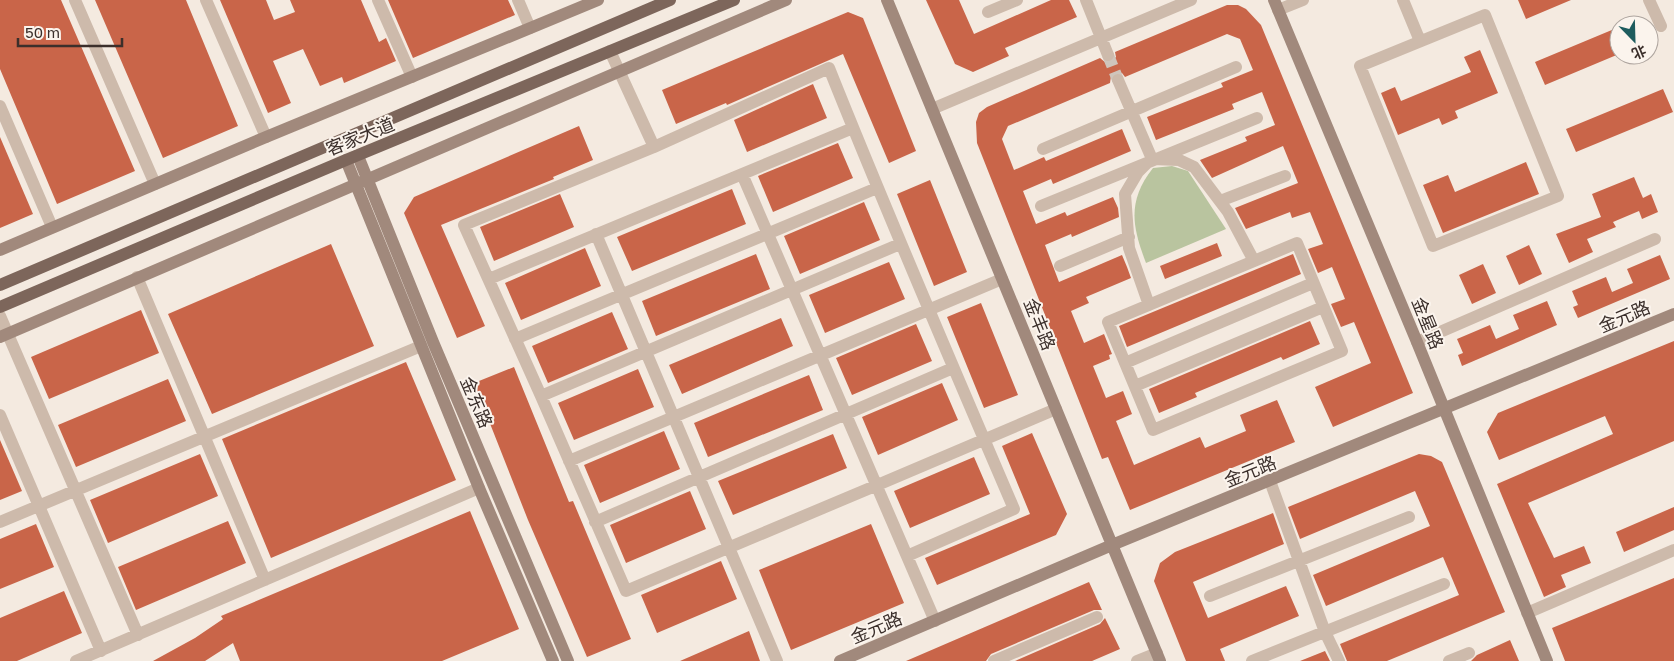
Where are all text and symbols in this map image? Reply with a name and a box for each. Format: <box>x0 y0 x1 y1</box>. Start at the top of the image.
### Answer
scale bar <box>18 15 121 47</box>
north arrow <box>1609 15 1659 65</box>
text: 50 m <box>25 23 60 41</box>
text: 北 <box>1630 42 1649 63</box>
street label: 客家大道 <box>323 112 397 160</box>
street label: 金星路 <box>1408 294 1448 352</box>
street label: 金丰路 <box>1020 295 1060 353</box>
street label: 金元路 <box>1595 295 1653 337</box>
street label: 金东路 <box>456 373 498 431</box>
street label: 金元路 <box>1221 451 1279 491</box>
street label: 金元路 <box>847 606 905 648</box>

